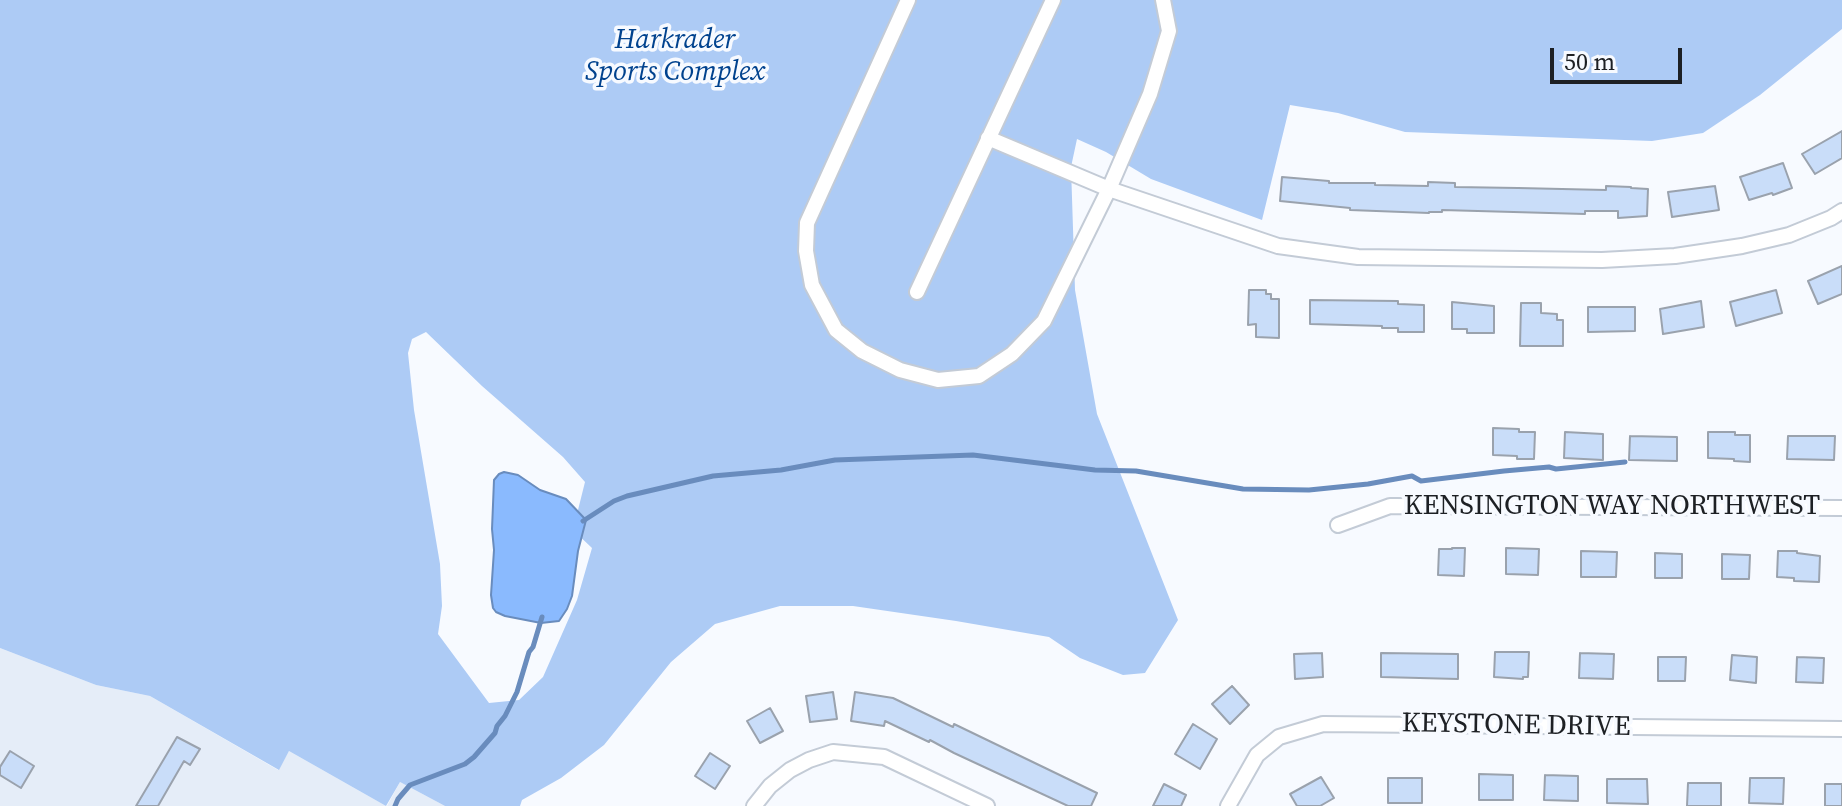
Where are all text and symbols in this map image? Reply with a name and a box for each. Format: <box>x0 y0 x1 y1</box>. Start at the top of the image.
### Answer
park label: Harkrader Sports Complex <box>585 24 765 90</box>
scale bar <box>1554 32 1686 82</box>
text: 50 m <box>1564 45 1615 78</box>
street label: KENSINGTON WAY NORTHWEST <box>1404 490 1820 524</box>
street label: KEYSTONE DRIVE <box>1401 707 1631 745</box>

